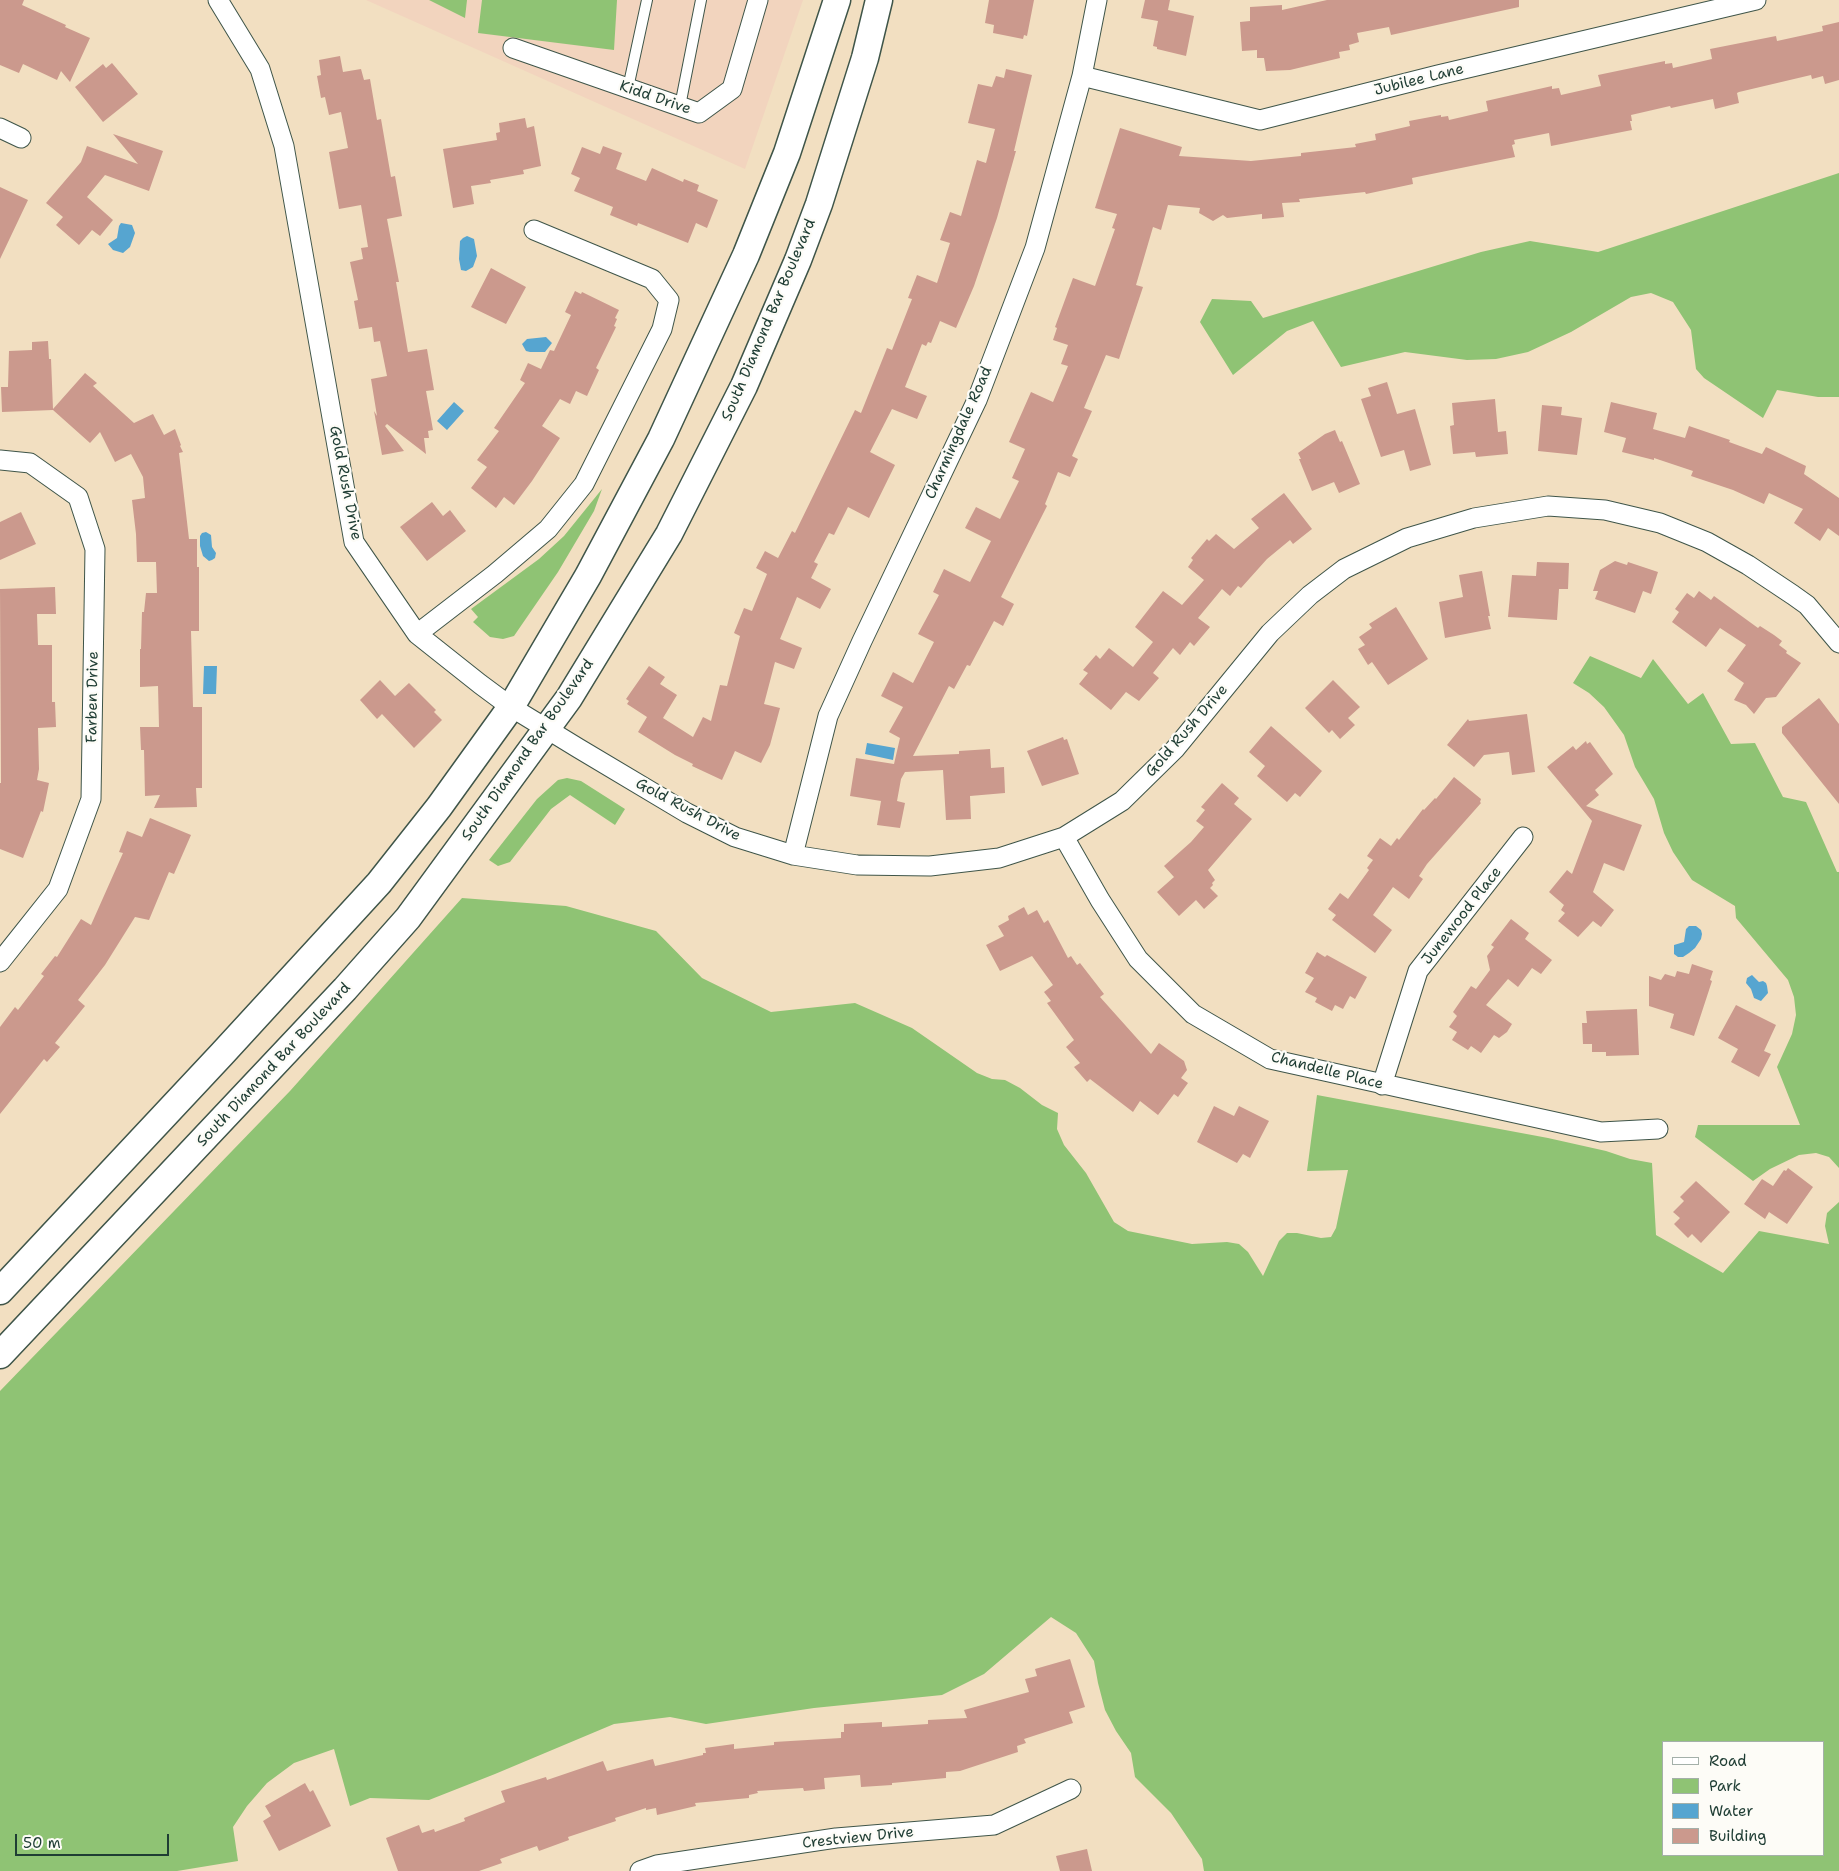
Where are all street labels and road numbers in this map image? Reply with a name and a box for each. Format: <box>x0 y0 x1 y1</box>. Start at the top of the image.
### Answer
street label: Jubilee Lane <box>1372 60 1466 100</box>
street label: Kidd Drive <box>617 77 693 119</box>
street label: South Diamond Bar Boulevard <box>718 216 820 424</box>
street label: Charmingdale Road <box>922 364 996 502</box>
street label: Gold Rush Drive <box>325 424 365 542</box>
street label: Farben Drive <box>83 651 103 743</box>
street label: South Diamond Bar Boulevard <box>458 656 598 844</box>
street label: Gold Rush Drive <box>1142 681 1232 781</box>
street label: Gold Rush Drive <box>632 775 744 845</box>
street label: Junewood Place <box>1418 864 1506 968</box>
street label: South Diamond Bar Boulevard <box>193 979 355 1151</box>
street label: Chandelle Place <box>1269 1048 1385 1094</box>
street label: Crestview Drive <box>801 1823 915 1853</box>

